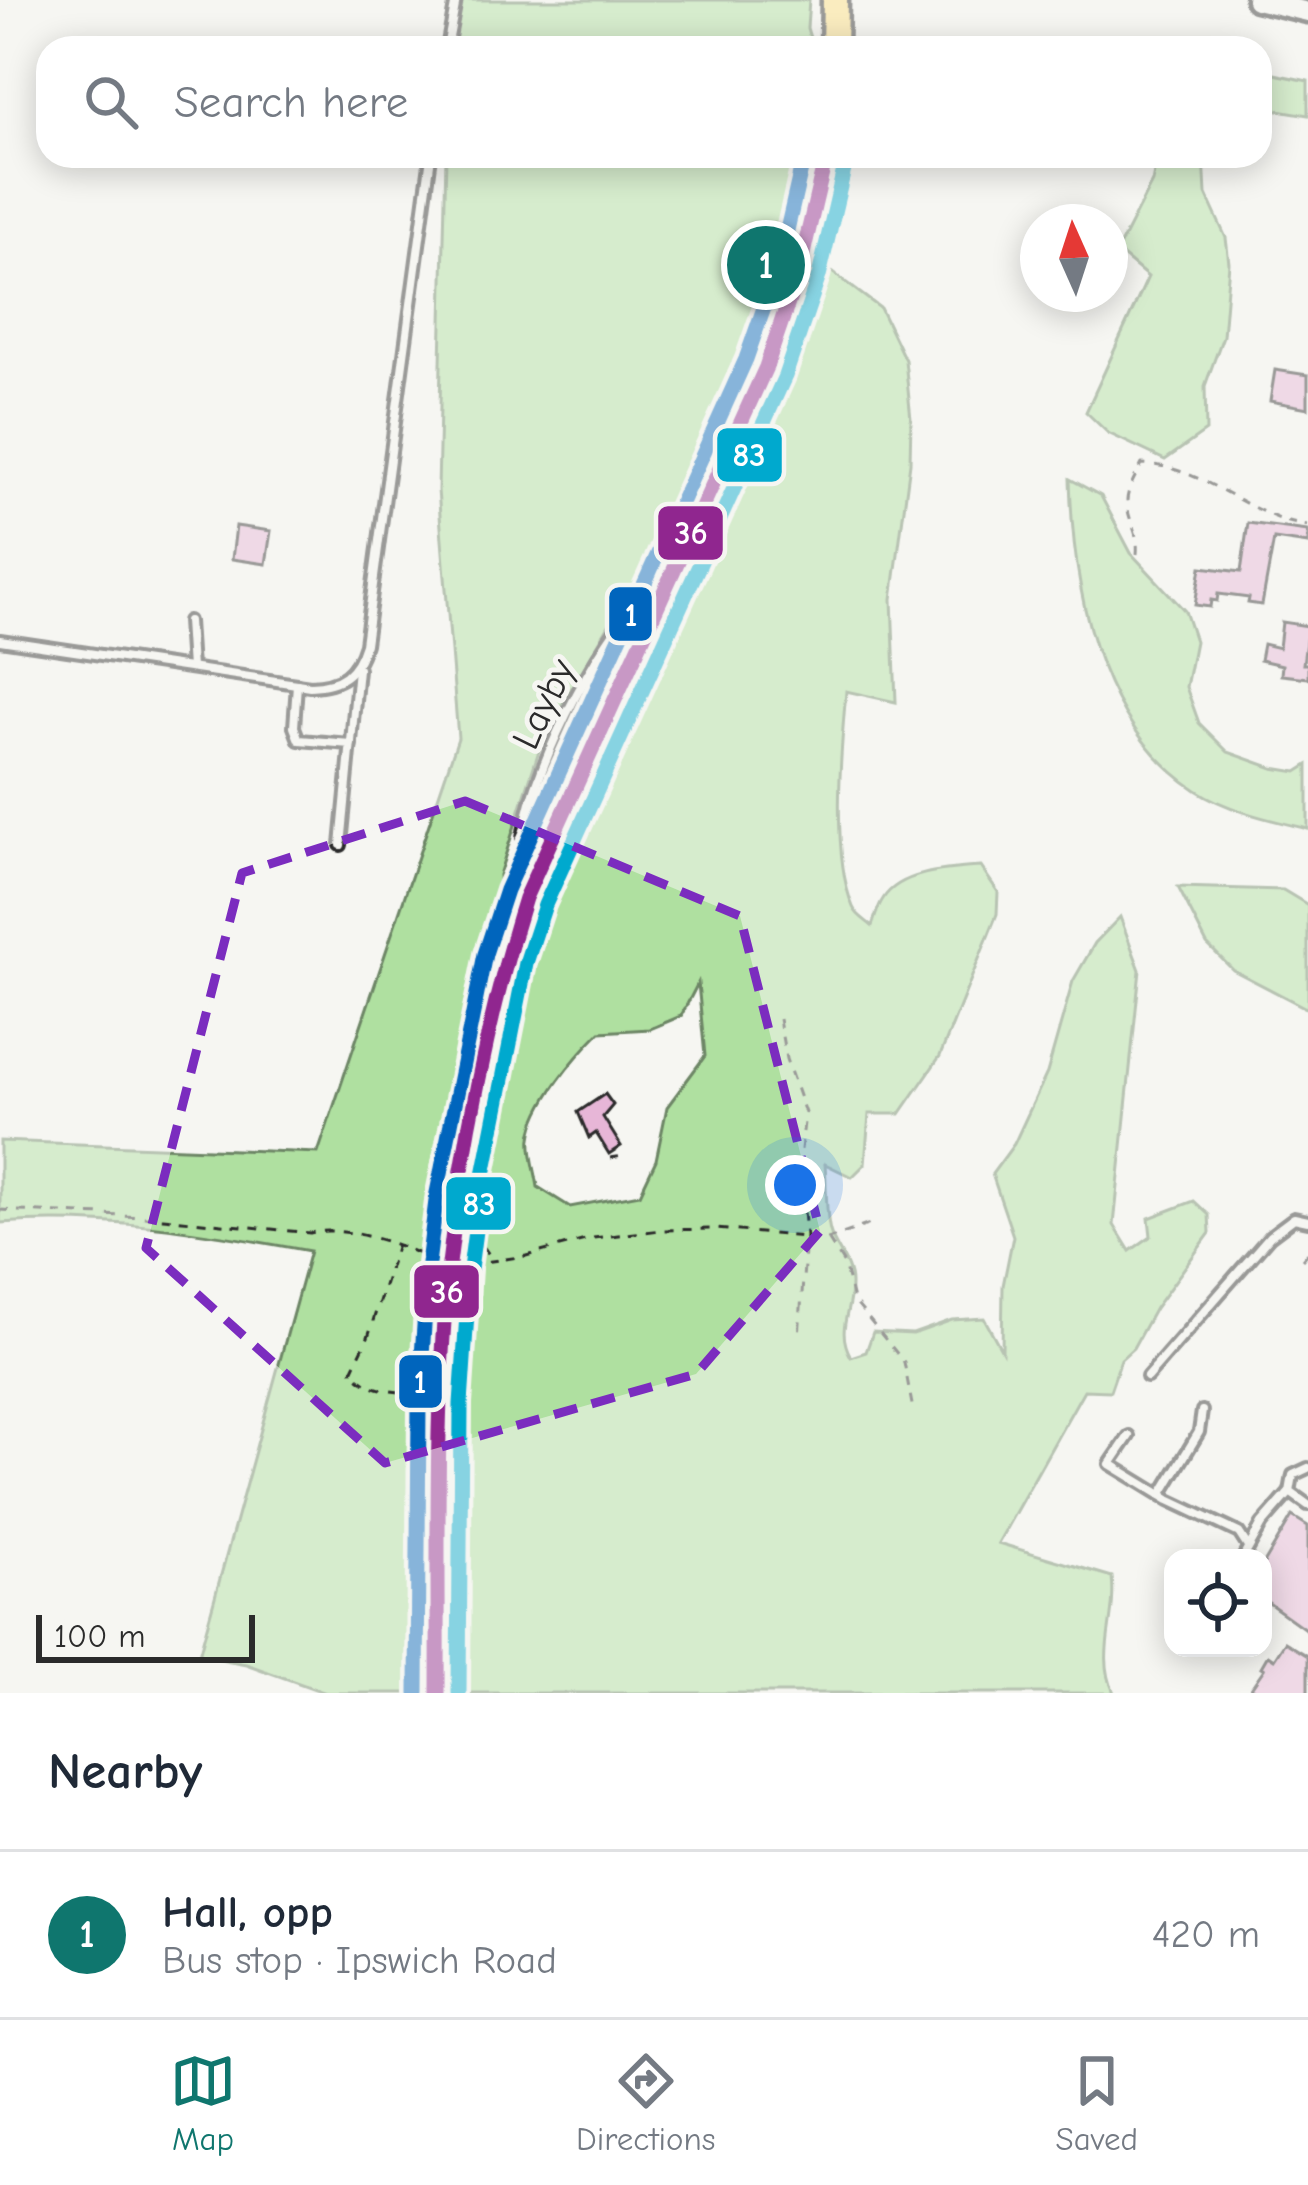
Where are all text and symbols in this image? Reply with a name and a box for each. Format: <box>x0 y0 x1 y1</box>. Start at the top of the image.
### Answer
search box <box>36 36 1272 168</box>
icon: search <box>78 69 144 135</box>
text: Search here <box>174 76 408 128</box>
north arrow <box>1020 204 1128 312</box>
pin: 1 <box>727 220 805 310</box>
line badge: 83 <box>715 426 784 484</box>
text: 83 <box>732 436 766 474</box>
line badge: 36 <box>656 504 725 562</box>
text: 36 <box>674 514 708 552</box>
line badge: 1 <box>607 585 654 643</box>
text: 1 <box>625 596 637 634</box>
street label: Layby <box>503 651 585 756</box>
your location <box>765 1155 825 1215</box>
line badge: 83 <box>444 1175 513 1232</box>
text: 83 <box>462 1185 496 1223</box>
line badge: 36 <box>412 1263 481 1320</box>
text: 36 <box>430 1273 464 1311</box>
line badge: 1 <box>397 1353 444 1410</box>
text: 1 <box>414 1363 426 1401</box>
map controls <box>1164 1549 1272 1657</box>
button: locate <box>1164 1549 1272 1657</box>
scale bar <box>36 1609 255 1662</box>
text: 100 m <box>54 1617 146 1655</box>
text: Nearby <box>48 1742 202 1801</box>
text: Hall, opp <box>162 1886 333 1938</box>
text: 1 <box>79 1912 95 1957</box>
text: 420 m <box>1152 1912 1260 1957</box>
text: Bus stop · Ipswich Road <box>162 1938 557 1983</box>
tab: Map <box>170 2048 236 2158</box>
tab: Directions <box>576 2048 716 2158</box>
tab: Saved <box>1056 2048 1138 2158</box>

